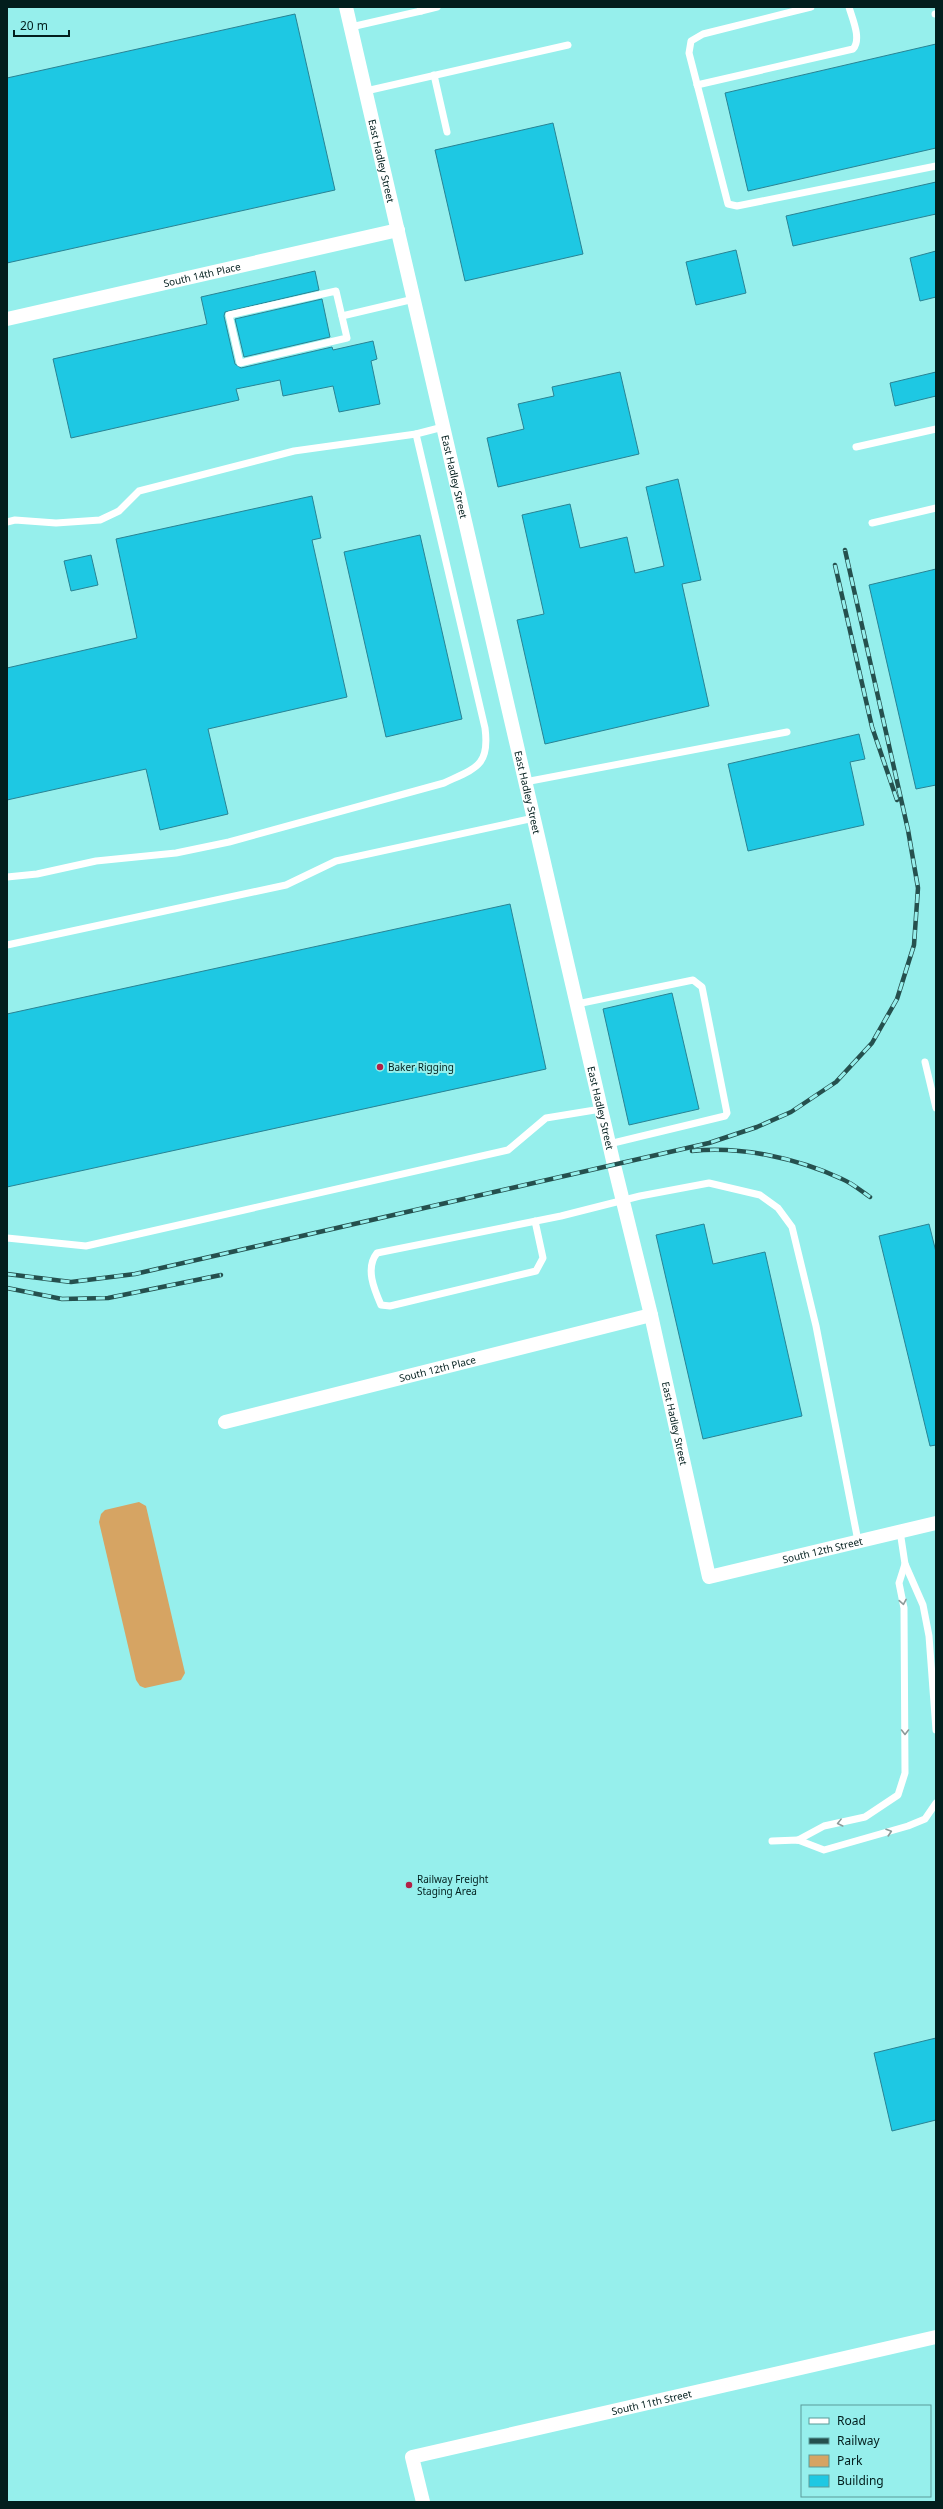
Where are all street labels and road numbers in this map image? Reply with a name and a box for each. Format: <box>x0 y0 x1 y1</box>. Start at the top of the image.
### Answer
street label: East Hadley Street <box>365 118 398 204</box>
street label: South 14th Place <box>162 259 242 290</box>
street label: East Hadley Street <box>438 434 471 520</box>
street label: East Hadley Street <box>511 749 544 836</box>
street label: East Hadley Street <box>584 1065 617 1151</box>
street label: South 12th Place <box>397 1352 478 1385</box>
street label: East Hadley Street <box>659 1380 691 1467</box>
street label: South 12th Street <box>781 1534 864 1566</box>
street label: South 11th Street <box>610 2386 693 2418</box>

